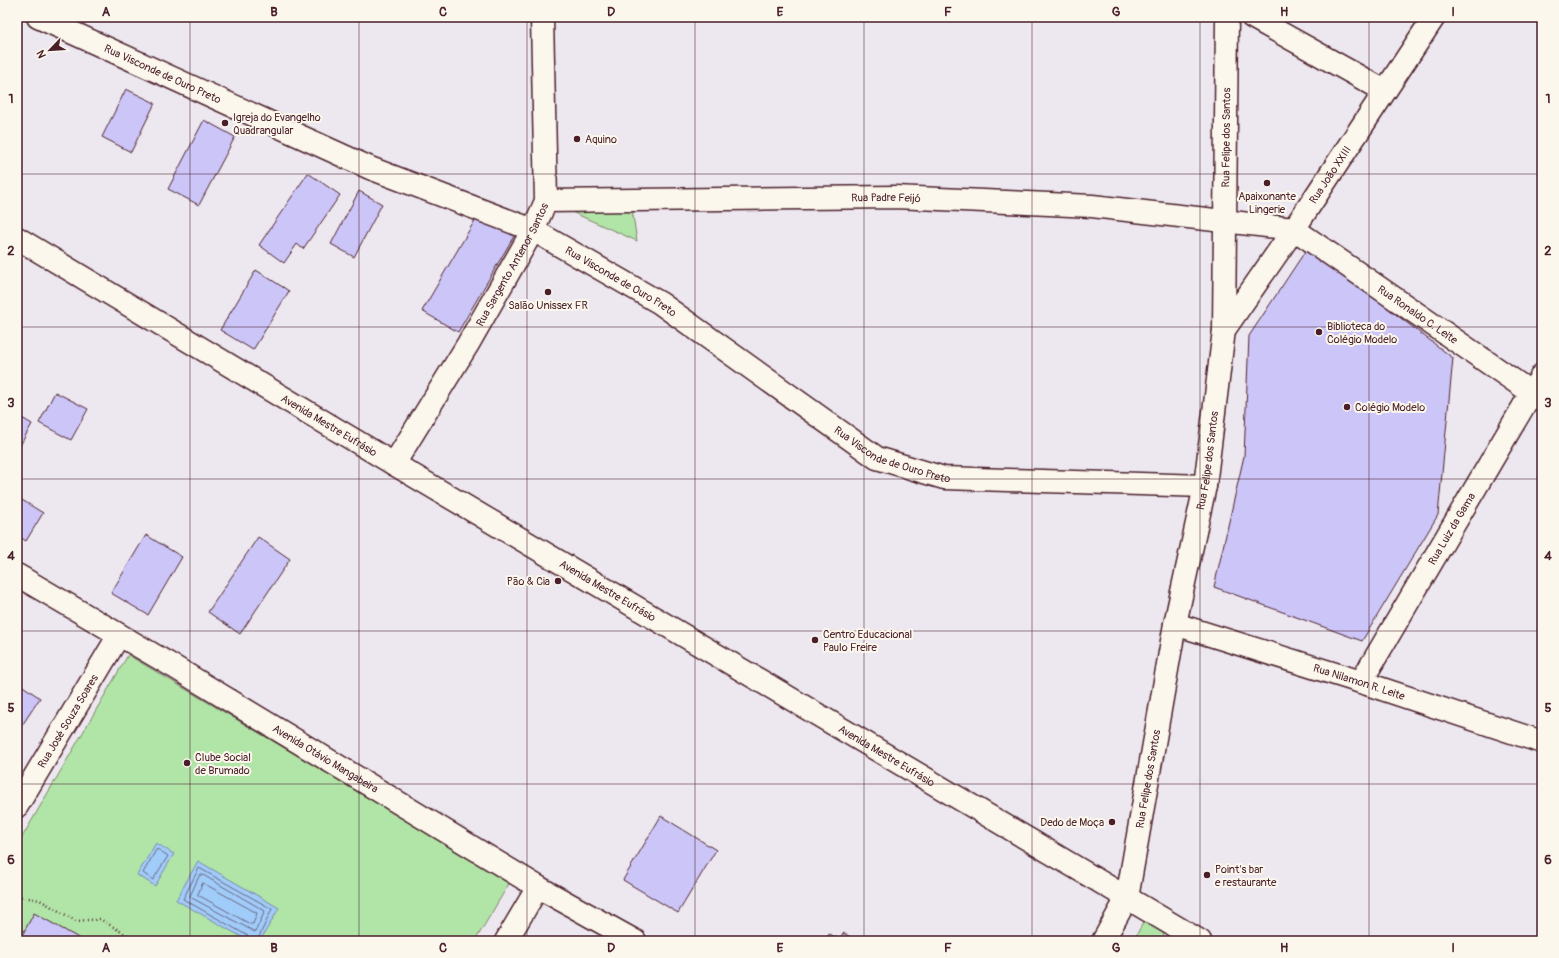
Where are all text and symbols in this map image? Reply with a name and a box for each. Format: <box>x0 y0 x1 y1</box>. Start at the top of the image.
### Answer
text: A <box>102 4 111 20</box>
text: B <box>270 4 278 20</box>
text: C <box>439 4 447 20</box>
text: D <box>607 4 615 20</box>
text: E <box>777 4 784 20</box>
text: F <box>944 4 952 20</box>
text: G <box>1112 4 1121 20</box>
text: H <box>1280 4 1288 20</box>
text: I <box>1451 4 1455 20</box>
north arrow <box>30 30 70 70</box>
street label: Rua Visconde de Ouro Preto <box>102 42 223 106</box>
text: N <box>34 47 49 60</box>
street label: Rua Felipe dos Santos <box>1219 88 1233 188</box>
text: 1 <box>8 91 14 107</box>
text: 1 <box>1545 91 1551 107</box>
place label: Igreja do Evangelho Quadrangular <box>233 111 321 137</box>
marker: Igreja do Evangelho Quadrangular <box>220 118 230 128</box>
place label: Aquino <box>585 133 617 146</box>
marker: Aquino <box>572 134 582 144</box>
street label: Rua João XXIII <box>1307 144 1354 206</box>
marker: Apaixonante Lingerie <box>1262 178 1272 188</box>
place label: Apaixonante Lingerie <box>1238 190 1296 216</box>
street label: Rua Padre Feijó <box>851 191 921 205</box>
street label: Rua Sargento Antenor Santos <box>474 201 551 329</box>
text: 2 <box>7 243 15 259</box>
text: 2 <box>1544 243 1552 259</box>
street label: Rua Visconde de Ouro Preto <box>563 244 679 320</box>
street label: Rua Ronaldo C. Leite <box>1375 283 1461 347</box>
marker: Salão Unissex FR <box>543 287 553 297</box>
place label: Salão Unissex FR <box>508 299 588 312</box>
place label: Biblioteca do Colégio Modelo <box>1327 320 1397 346</box>
marker: Biblioteca do Colégio Modelo <box>1314 327 1324 337</box>
street label: Avenida Mestre Eufrásio <box>279 392 379 459</box>
text: 3 <box>7 395 15 411</box>
text: 3 <box>1544 395 1552 411</box>
place label: Colégio Modelo <box>1355 401 1425 414</box>
marker: Colégio Modelo <box>1342 402 1352 412</box>
street label: Rua Felipe dos Santos <box>1194 410 1221 511</box>
street label: Rua Visconde de Ouro Preto <box>832 424 951 485</box>
street label: Rua Luiz da Gama <box>1426 491 1478 567</box>
text: 4 <box>7 548 15 564</box>
text: 4 <box>1544 548 1552 564</box>
street label: Avenida Mestre Eufrásio <box>557 557 658 625</box>
place label: Pão & Cia <box>507 575 550 588</box>
marker: Pão & Cia <box>553 576 563 586</box>
place label: Centro Educacional Paulo Freire <box>823 628 912 654</box>
marker: Centro Educacional Paulo Freire <box>810 635 820 645</box>
street label: Rua Nilamon R. Leite <box>1312 662 1407 703</box>
street label: Rua José Souza Soares <box>35 672 101 770</box>
text: 5 <box>7 700 15 716</box>
text: 5 <box>1544 700 1552 716</box>
street label: Avenida Otávio Mangabeira <box>270 722 380 796</box>
street label: Avenida Mestre Eufrásio <box>836 722 937 790</box>
street label: Rua Felipe dos Santos <box>1133 729 1163 829</box>
place label: Clube Social de Brumado <box>195 751 251 777</box>
marker: Clube Social de Brumado <box>182 758 192 768</box>
place label: Dedo de Moça <box>1040 816 1104 829</box>
marker: Dedo de Moça <box>1107 817 1117 827</box>
text: 6 <box>7 852 15 868</box>
text: 6 <box>1544 852 1552 868</box>
place label: Point's bar e restaurante <box>1215 863 1277 889</box>
marker: Point's bar e restaurante <box>1202 870 1212 880</box>
text: A <box>102 940 111 956</box>
text: B <box>270 940 278 956</box>
text: C <box>439 940 447 956</box>
text: D <box>607 940 615 956</box>
text: E <box>777 940 784 956</box>
text: F <box>944 940 952 956</box>
text: G <box>1112 940 1121 956</box>
text: H <box>1280 940 1288 956</box>
text: I <box>1451 940 1455 956</box>

